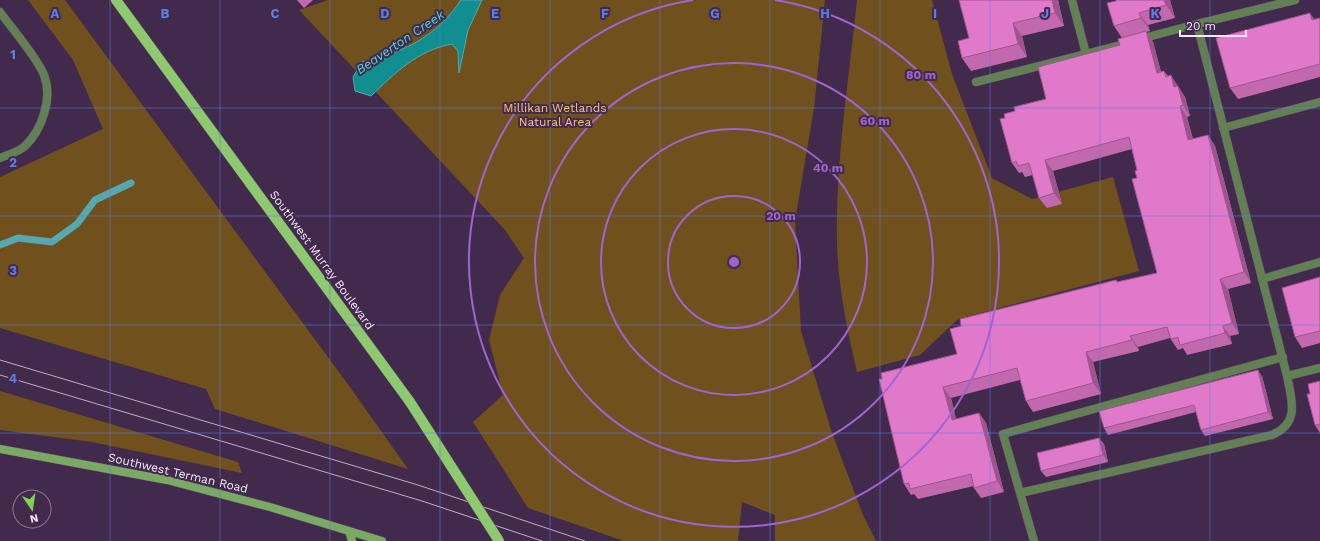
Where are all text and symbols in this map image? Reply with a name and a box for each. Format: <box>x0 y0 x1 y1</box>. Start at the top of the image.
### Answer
text: A <box>51 6 60 21</box>
text: B <box>161 6 170 21</box>
text: C <box>271 6 280 21</box>
water label: Beaverton Creek <box>353 6 448 77</box>
text: D <box>380 6 390 21</box>
text: E <box>491 6 499 21</box>
text: F <box>601 6 609 21</box>
text: G <box>710 6 720 21</box>
text: H <box>820 6 830 21</box>
text: I <box>933 6 937 21</box>
text: J <box>1041 6 1049 21</box>
text: K <box>1150 6 1160 21</box>
scale bar <box>1180 12 1246 38</box>
text: 20 m <box>1186 19 1216 33</box>
text: 1 <box>10 47 16 62</box>
text: 80 m <box>906 68 936 82</box>
park label: Millikan Wetlands Natural Area <box>503 101 607 129</box>
text: 60 m <box>860 114 890 128</box>
text: 2 <box>9 155 17 170</box>
text: 40 m <box>813 161 843 175</box>
street label: Southwest Murray Boulevard <box>267 188 377 332</box>
text: 20 m <box>766 209 796 223</box>
centre of rings <box>727 255 741 269</box>
text: 3 <box>9 263 17 278</box>
text: 4 <box>9 371 18 386</box>
street label: Southwest Terman Road <box>107 450 249 496</box>
north arrow <box>12 489 52 529</box>
text: N <box>29 511 40 526</box>

